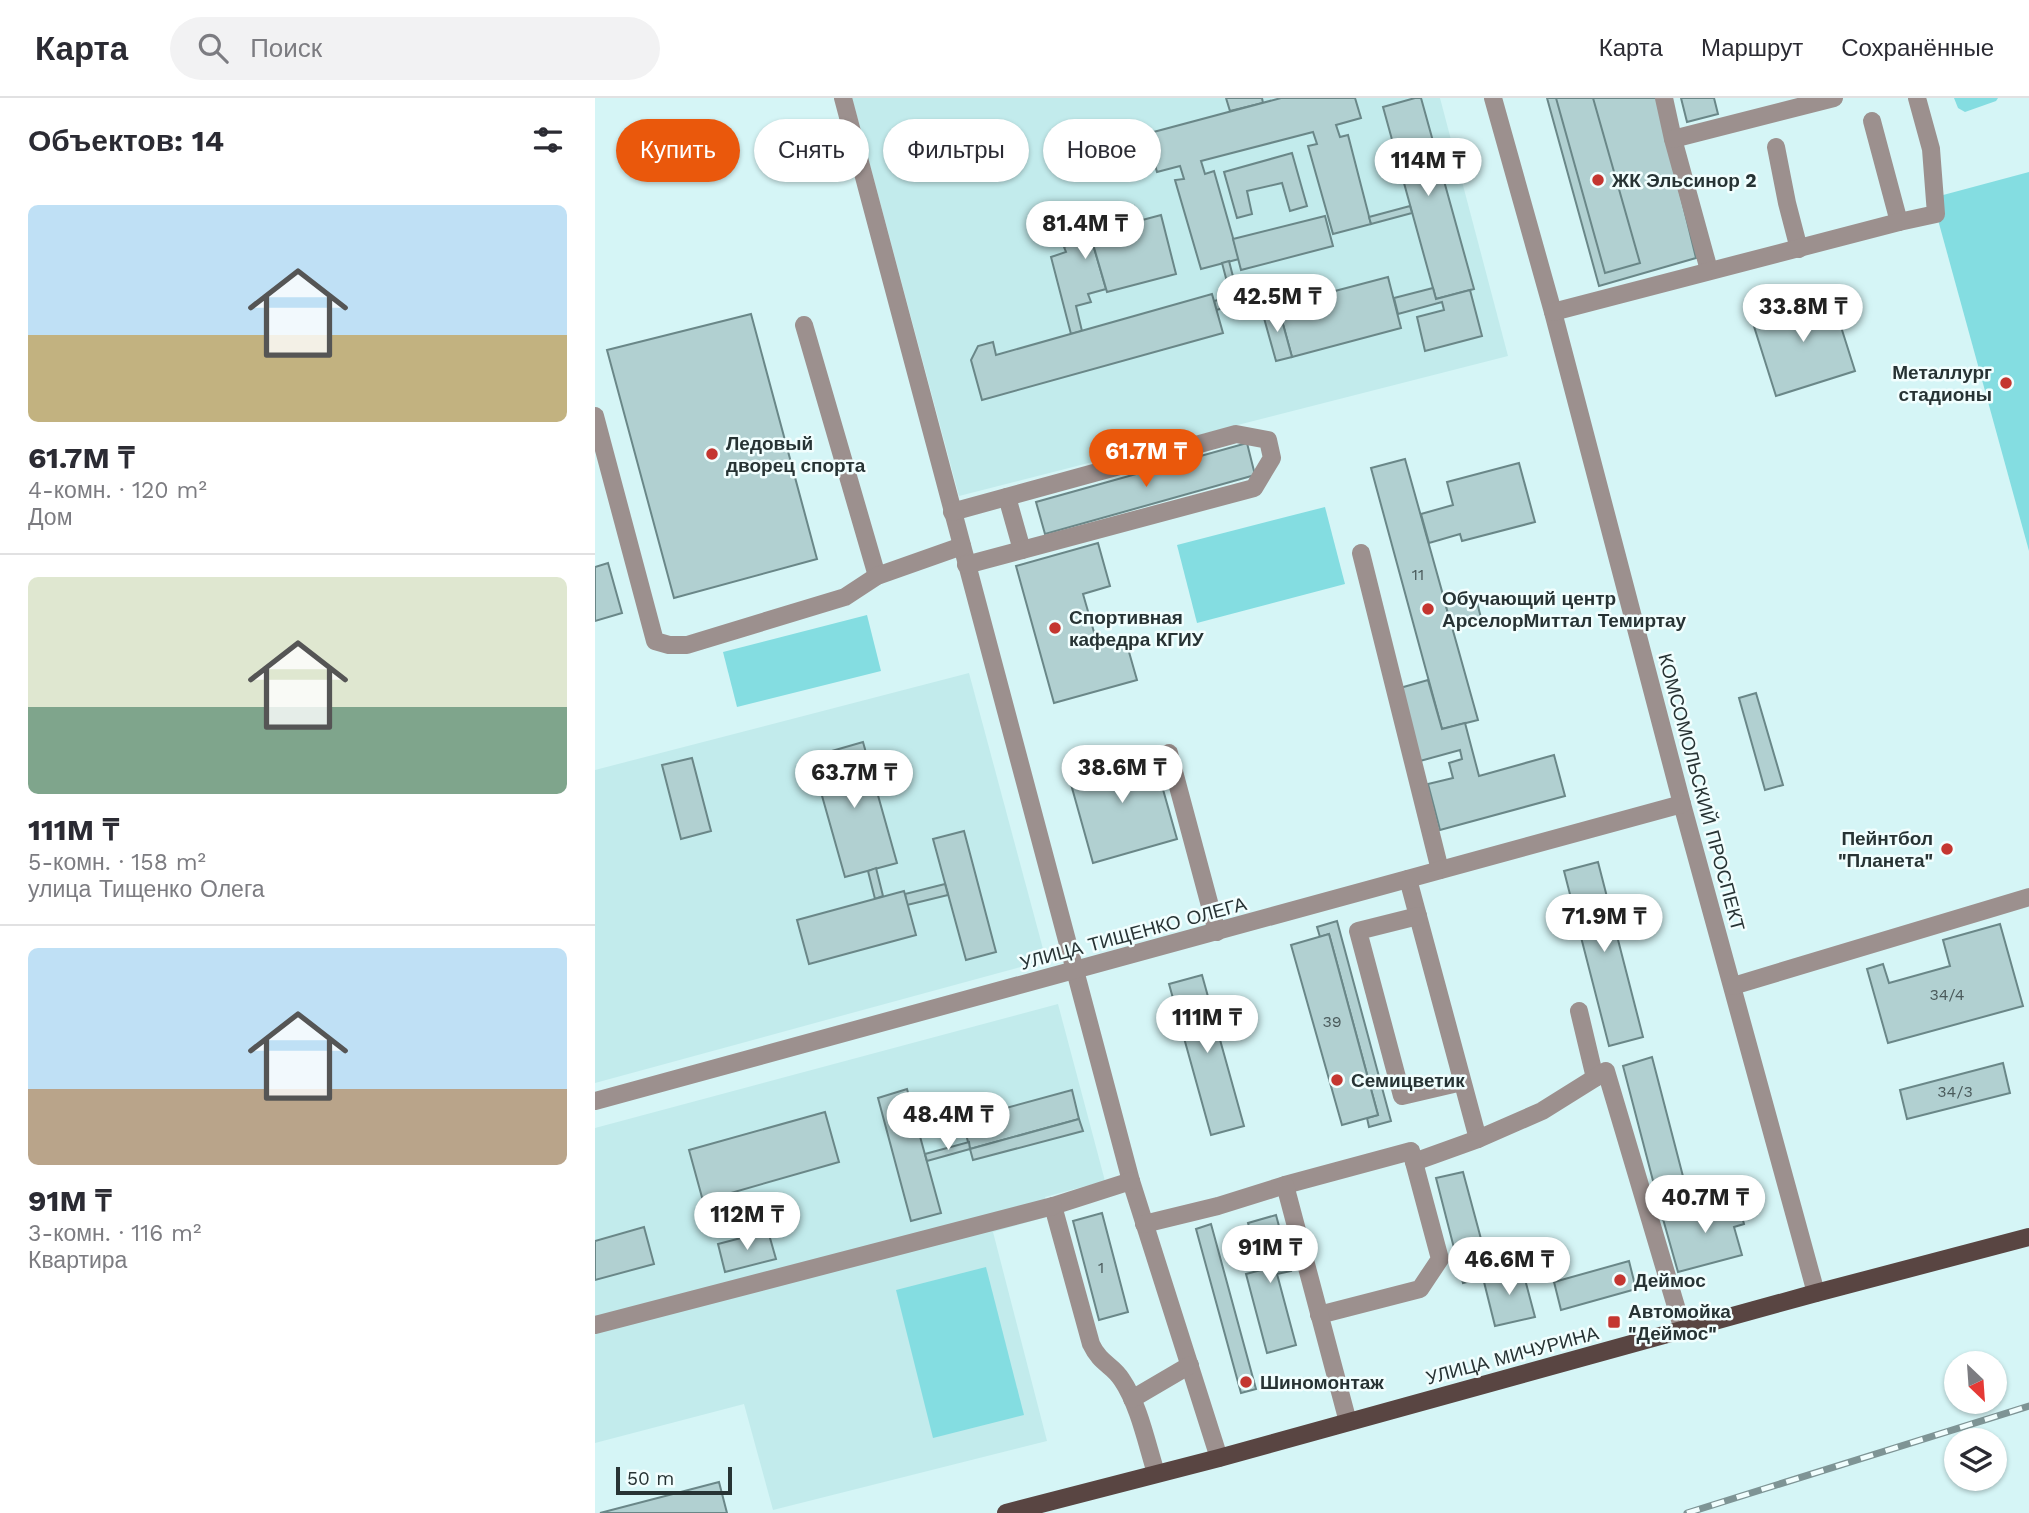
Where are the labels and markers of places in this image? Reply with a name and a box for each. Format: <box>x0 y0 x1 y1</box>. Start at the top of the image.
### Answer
pin: 114M ₸ <box>1371 139 1485 198</box>
place label: ЖК Эльсинор 2 <box>1611 169 1757 192</box>
marker: ЖК Эльсинор 2 <box>1590 172 1606 188</box>
pin: 81.4M ₸ <box>1020 202 1150 261</box>
pin: 42.5M ₸ <box>1212 274 1342 334</box>
pin: 33.8M ₸ <box>1738 285 1868 344</box>
place label: Металлург стадионы <box>1892 361 1992 406</box>
marker: Металлург стадионы <box>1998 375 2014 391</box>
pin: 61.7M ₸ <box>1081 430 1211 489</box>
place label: Ледовый дворец спорта <box>726 432 866 477</box>
marker: Ледовый дворец спорта <box>704 446 720 462</box>
place label: Обучающий центр АрселорМиттал Темиртау <box>1442 587 1687 632</box>
marker: Обучающий центр АрселорМиттал Темиртау <box>1420 601 1436 617</box>
place label: Спортивная кафедра КГИУ <box>1069 606 1204 651</box>
marker: Спортивная кафедра КГИУ <box>1047 620 1063 636</box>
pin: 38.6M ₸ <box>1057 746 1187 805</box>
pin: 63.7M ₸ <box>789 750 919 810</box>
place label: Пейнтбол "Планета" <box>1838 827 1933 872</box>
marker: Пейнтбол "Планета" <box>1939 841 1955 857</box>
pin: 71.9M ₸ <box>1539 894 1669 954</box>
pin: 111M ₸ <box>1150 996 1264 1055</box>
place label: Семицветик <box>1351 1069 1465 1092</box>
marker: Семицветик <box>1329 1072 1345 1088</box>
pin: 48.4M ₸ <box>883 1093 1013 1152</box>
pin: 40.7M ₸ <box>1640 1176 1770 1235</box>
pin: 112M ₸ <box>690 1192 804 1252</box>
pin: 91M ₸ <box>1221 1226 1319 1285</box>
pin: 46.6M ₸ <box>1444 1238 1574 1297</box>
place label: Деймос <box>1634 1269 1706 1292</box>
marker: Деймос <box>1612 1272 1628 1288</box>
place label: Автомойка "Деймос" <box>1628 1300 1731 1345</box>
marker: Автомойка "Деймос" <box>1606 1314 1622 1330</box>
place label: Шиномонтаж <box>1260 1371 1384 1394</box>
marker: Шиномонтаж <box>1238 1374 1254 1390</box>

